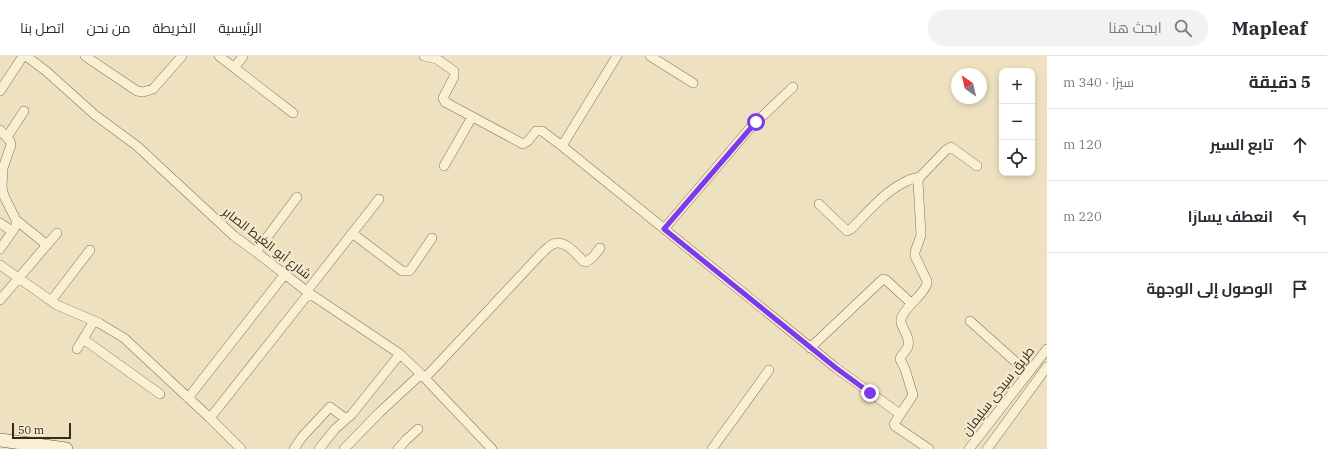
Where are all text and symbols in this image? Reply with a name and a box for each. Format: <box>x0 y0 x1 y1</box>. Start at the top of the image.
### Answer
search box <box>928 10 1208 46</box>
text: Mapleaf <box>1232 16 1307 40</box>
icon: search <box>1172 17 1194 39</box>
text: ابحث هنا <box>1108 18 1162 37</box>
text: اتصل بنا <box>20 19 64 37</box>
text: من نحن <box>86 19 130 37</box>
text: الخريطة <box>152 19 196 37</box>
text: الرئيسية <box>218 19 262 37</box>
north arrow <box>951 68 987 104</box>
map controls <box>999 68 1035 176</box>
button: + <box>999 68 1035 104</box>
text: 5 دقيقة <box>1249 71 1311 93</box>
text: سيرًا · 340 m <box>1063 74 1134 91</box>
button: − <box>999 104 1035 140</box>
route start <box>747 113 765 131</box>
icon: ahead <box>1289 134 1311 156</box>
text: تابع السير <box>1210 135 1273 154</box>
text: 120 m <box>1063 136 1102 153</box>
button: locate <box>999 140 1035 176</box>
street label: شارع أبو الغيط الصابر <box>219 203 315 283</box>
icon: left <box>1289 206 1311 228</box>
text: انعطف يسارًا <box>1188 207 1273 226</box>
text: 220 m <box>1063 208 1102 225</box>
icon: arrive <box>1289 278 1311 300</box>
text: الوصول إلى الوجهة <box>1147 279 1273 298</box>
street label: طريق سيدى سليمان <box>958 343 1038 439</box>
route end <box>861 384 879 402</box>
scale bar <box>12 421 71 440</box>
text: 50 m <box>18 423 44 437</box>

